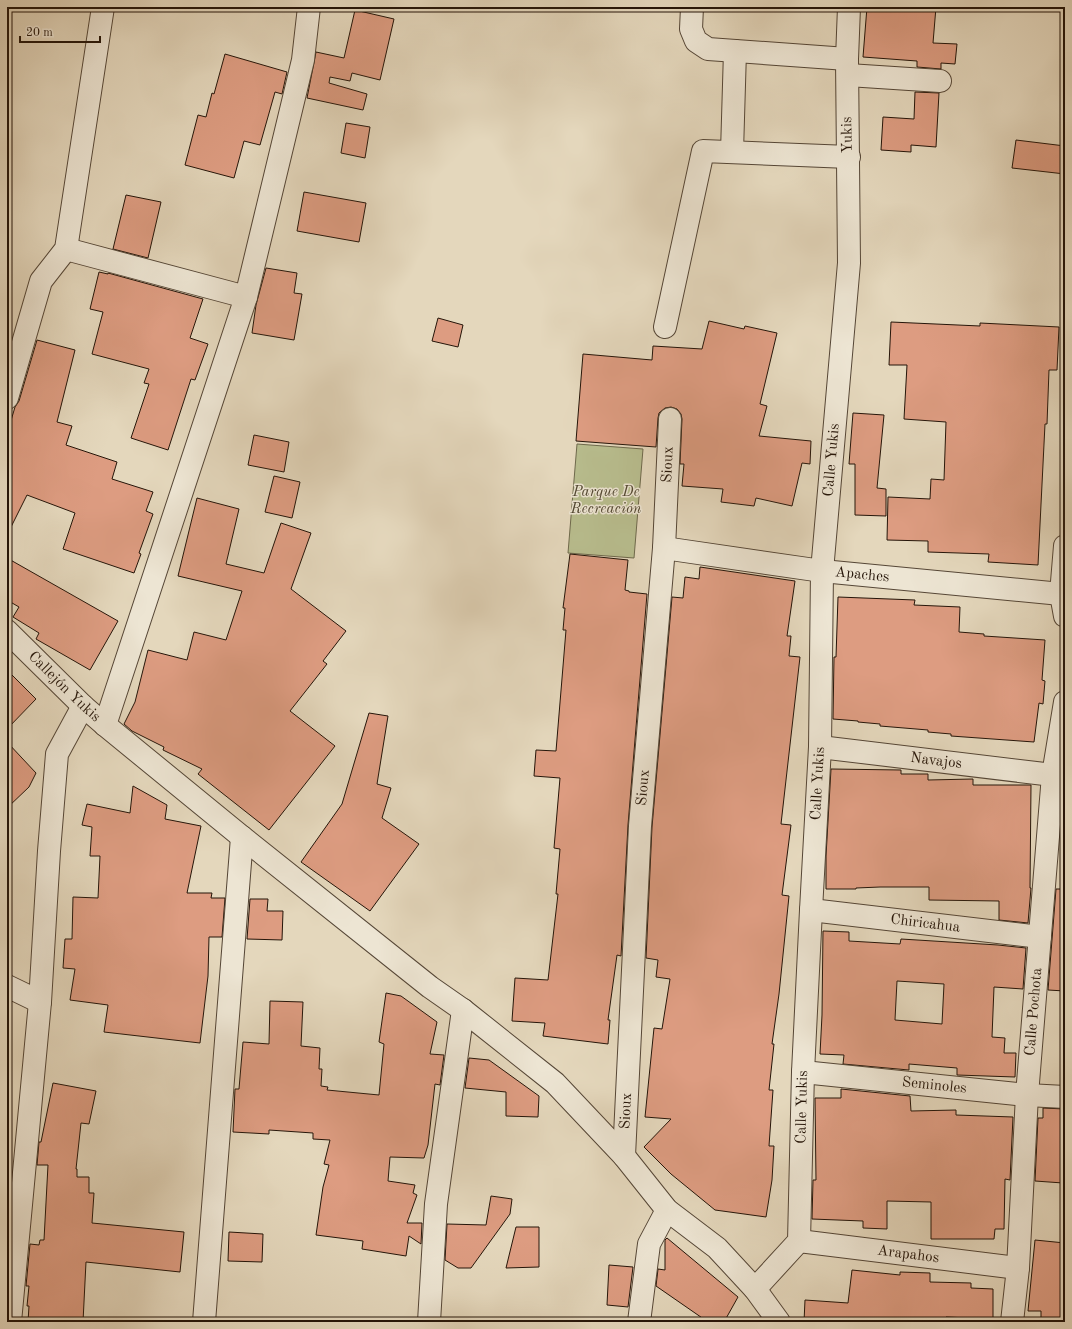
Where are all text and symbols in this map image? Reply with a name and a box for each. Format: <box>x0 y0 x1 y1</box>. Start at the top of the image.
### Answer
scale bar <box>20 18 100 44</box>
text: 20 m <box>26 27 53 39</box>
street label: Yukis <box>840 116 856 154</box>
street label: Calle Yukis <box>821 423 842 497</box>
street label: Sioux <box>660 446 676 483</box>
park label: Parque De Recreación <box>570 485 642 517</box>
street label: Apaches <box>834 565 890 585</box>
street label: Callejón Yukis <box>25 649 103 725</box>
street label: Calle Yukis <box>808 746 827 821</box>
street label: Navajos <box>909 750 963 772</box>
street label: Sioux <box>634 768 652 806</box>
street label: Chiricahua <box>890 912 961 935</box>
street label: Calle Pochota <box>1023 967 1045 1057</box>
street label: Calle Yukis <box>794 1070 811 1144</box>
street label: Seminoles <box>901 1075 968 1096</box>
street label: Sioux <box>618 1092 635 1130</box>
street label: Arapahos <box>876 1243 940 1266</box>

